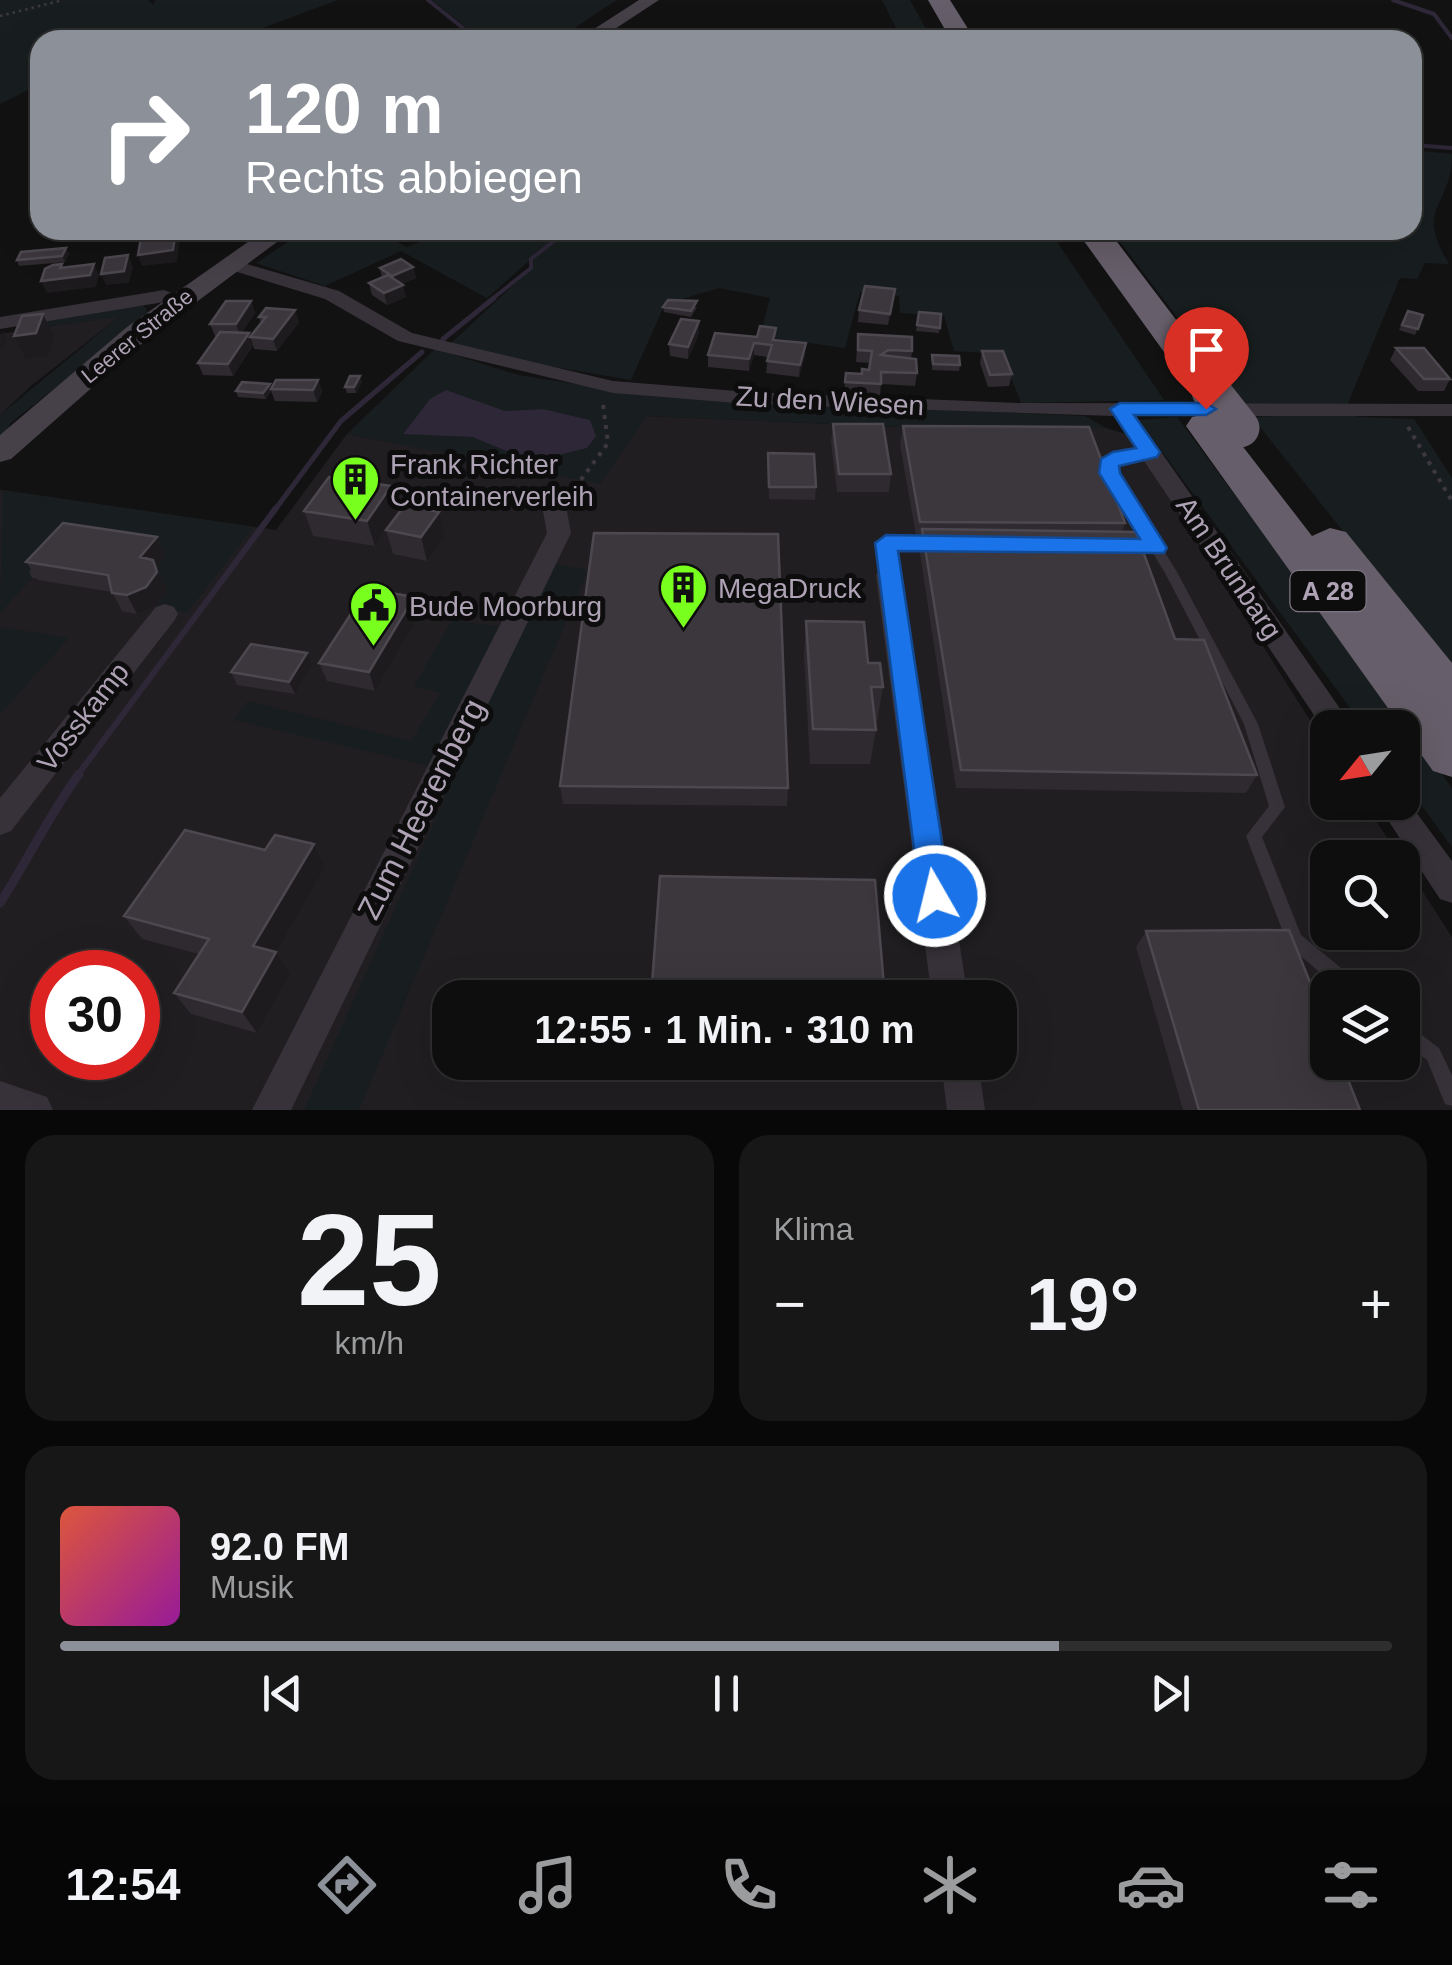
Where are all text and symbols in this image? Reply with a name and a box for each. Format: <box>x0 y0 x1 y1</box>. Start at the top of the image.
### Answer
icon: right <box>80 70 210 200</box>
text: 120 m <box>245 70 443 148</box>
text: Rechts abbiegen <box>245 152 583 203</box>
street label: Leerer Straße <box>76 284 198 388</box>
pin <box>1164 307 1249 410</box>
icon: arrive <box>1179 322 1234 377</box>
street label: Zu den Wiesen <box>735 381 925 421</box>
place label: Frank Richter Containerverleih <box>390 449 594 512</box>
building icon: Frank Richter Containerverleih <box>329 454 381 522</box>
street label: Am Brunbarg <box>1170 491 1288 645</box>
building icon: MegaDruck <box>657 562 709 630</box>
road number: A 28 <box>1290 571 1366 611</box>
place label: MegaDruck <box>718 573 862 604</box>
public building icon: Bude Moorburg <box>348 580 400 648</box>
place label: Bude Moorburg <box>409 591 602 622</box>
street label: Vosskamp <box>31 657 135 777</box>
street label: Zum Heerenberg <box>350 693 492 925</box>
north arrow <box>1310 710 1420 820</box>
map controls <box>1310 710 1420 1080</box>
button: search <box>1310 840 1420 950</box>
position arrow <box>883 844 987 948</box>
speed limit sign: 30 <box>30 950 160 1080</box>
button: layers <box>1310 970 1420 1080</box>
text: 12:55 · 1 Min. · 310 m <box>534 1009 915 1051</box>
text: 25 <box>297 1187 442 1333</box>
text: Klima <box>774 1211 854 1247</box>
text: 19° <box>1026 1262 1139 1346</box>
text: − <box>774 1273 806 1335</box>
text: + <box>1360 1273 1392 1335</box>
text: km/h <box>335 1325 404 1361</box>
text: 92.0 FM <box>210 1526 349 1568</box>
text: Musik <box>210 1569 294 1605</box>
icon: previous <box>255 1666 310 1721</box>
icon: pause <box>699 1666 754 1721</box>
icon: next <box>1143 1666 1198 1721</box>
icon: directions <box>312 1850 382 1920</box>
icon: music <box>513 1850 583 1920</box>
icon: phone <box>714 1850 784 1920</box>
icon: climate <box>915 1850 985 1920</box>
icon: car <box>1116 1850 1186 1920</box>
icon: filters <box>1316 1850 1386 1920</box>
text: 12:54 <box>65 1859 181 1910</box>

